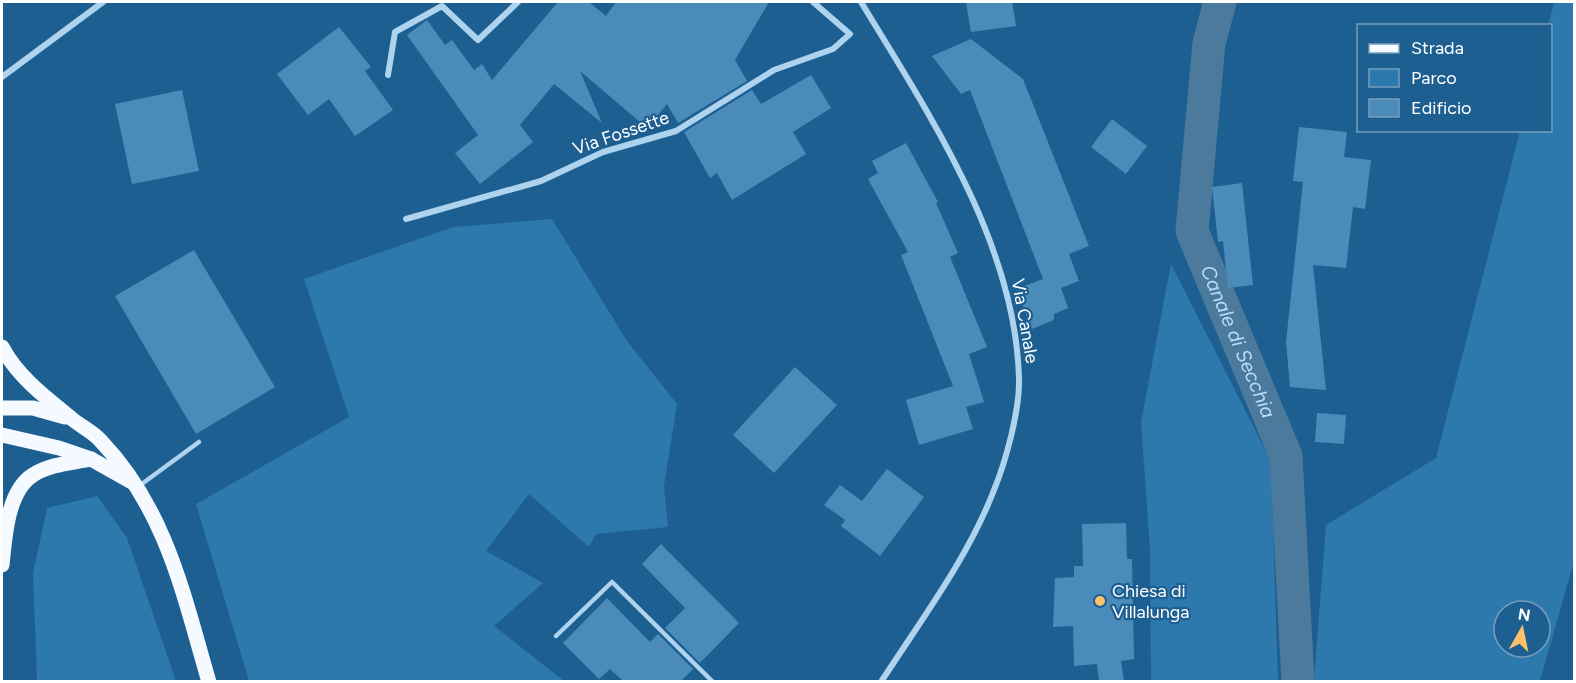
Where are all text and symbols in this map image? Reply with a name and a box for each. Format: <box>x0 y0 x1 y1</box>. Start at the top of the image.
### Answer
legend <box>1357 24 1552 132</box>
text: Strada <box>1411 37 1464 59</box>
text: Parco <box>1411 67 1457 89</box>
text: Edificio <box>1411 97 1472 119</box>
street label: Via Fossette <box>570 106 672 160</box>
water label: Canale di Secchia <box>1196 261 1281 422</box>
street label: Via Canale <box>1007 277 1043 365</box>
place label: Chiesa di Villalunga <box>1112 580 1190 623</box>
marker: Chiesa di Villalunga <box>1093 594 1107 608</box>
north arrow <box>1492 599 1552 659</box>
text: N <box>1517 604 1532 625</box>

